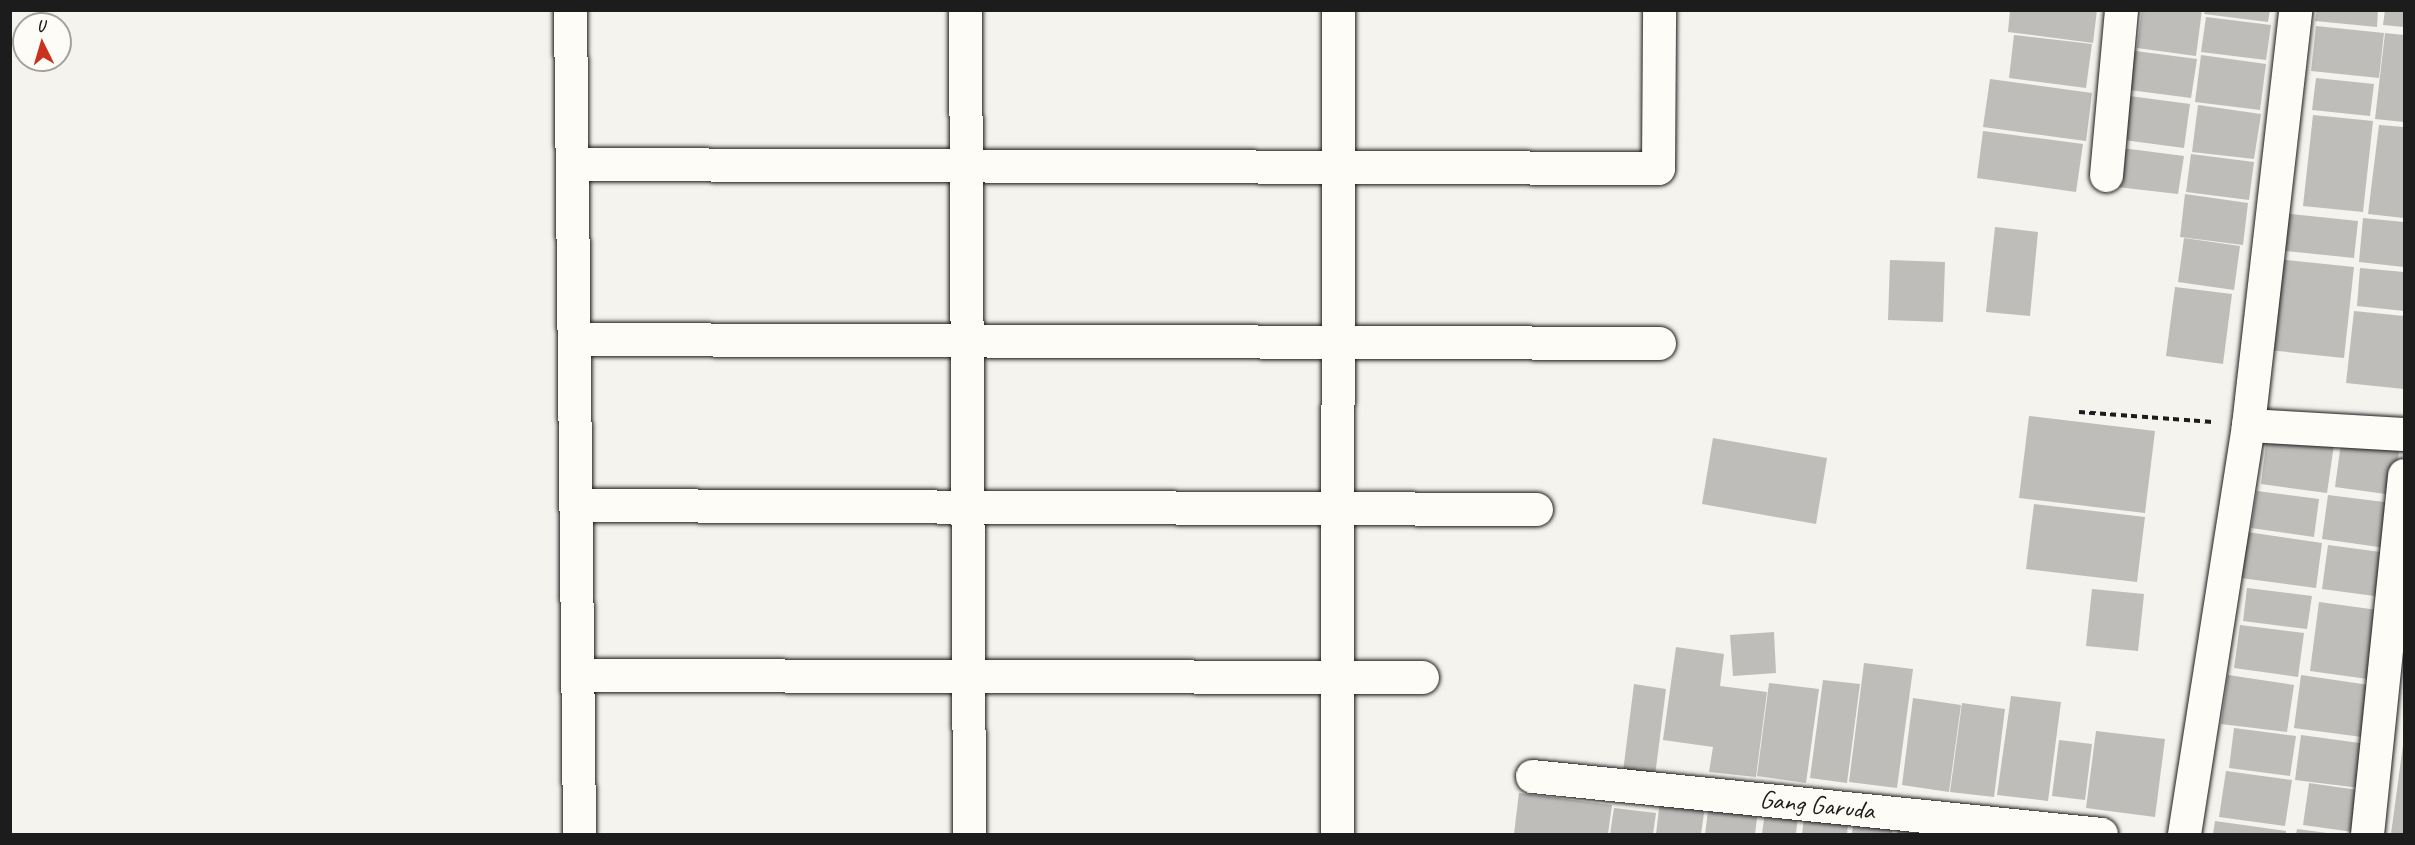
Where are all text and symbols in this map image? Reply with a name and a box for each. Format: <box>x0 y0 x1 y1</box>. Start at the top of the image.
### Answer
north arrow <box>12 12 72 72</box>
text: U <box>36 16 45 36</box>
street label: Gang Garuda <box>1758 783 1876 827</box>

